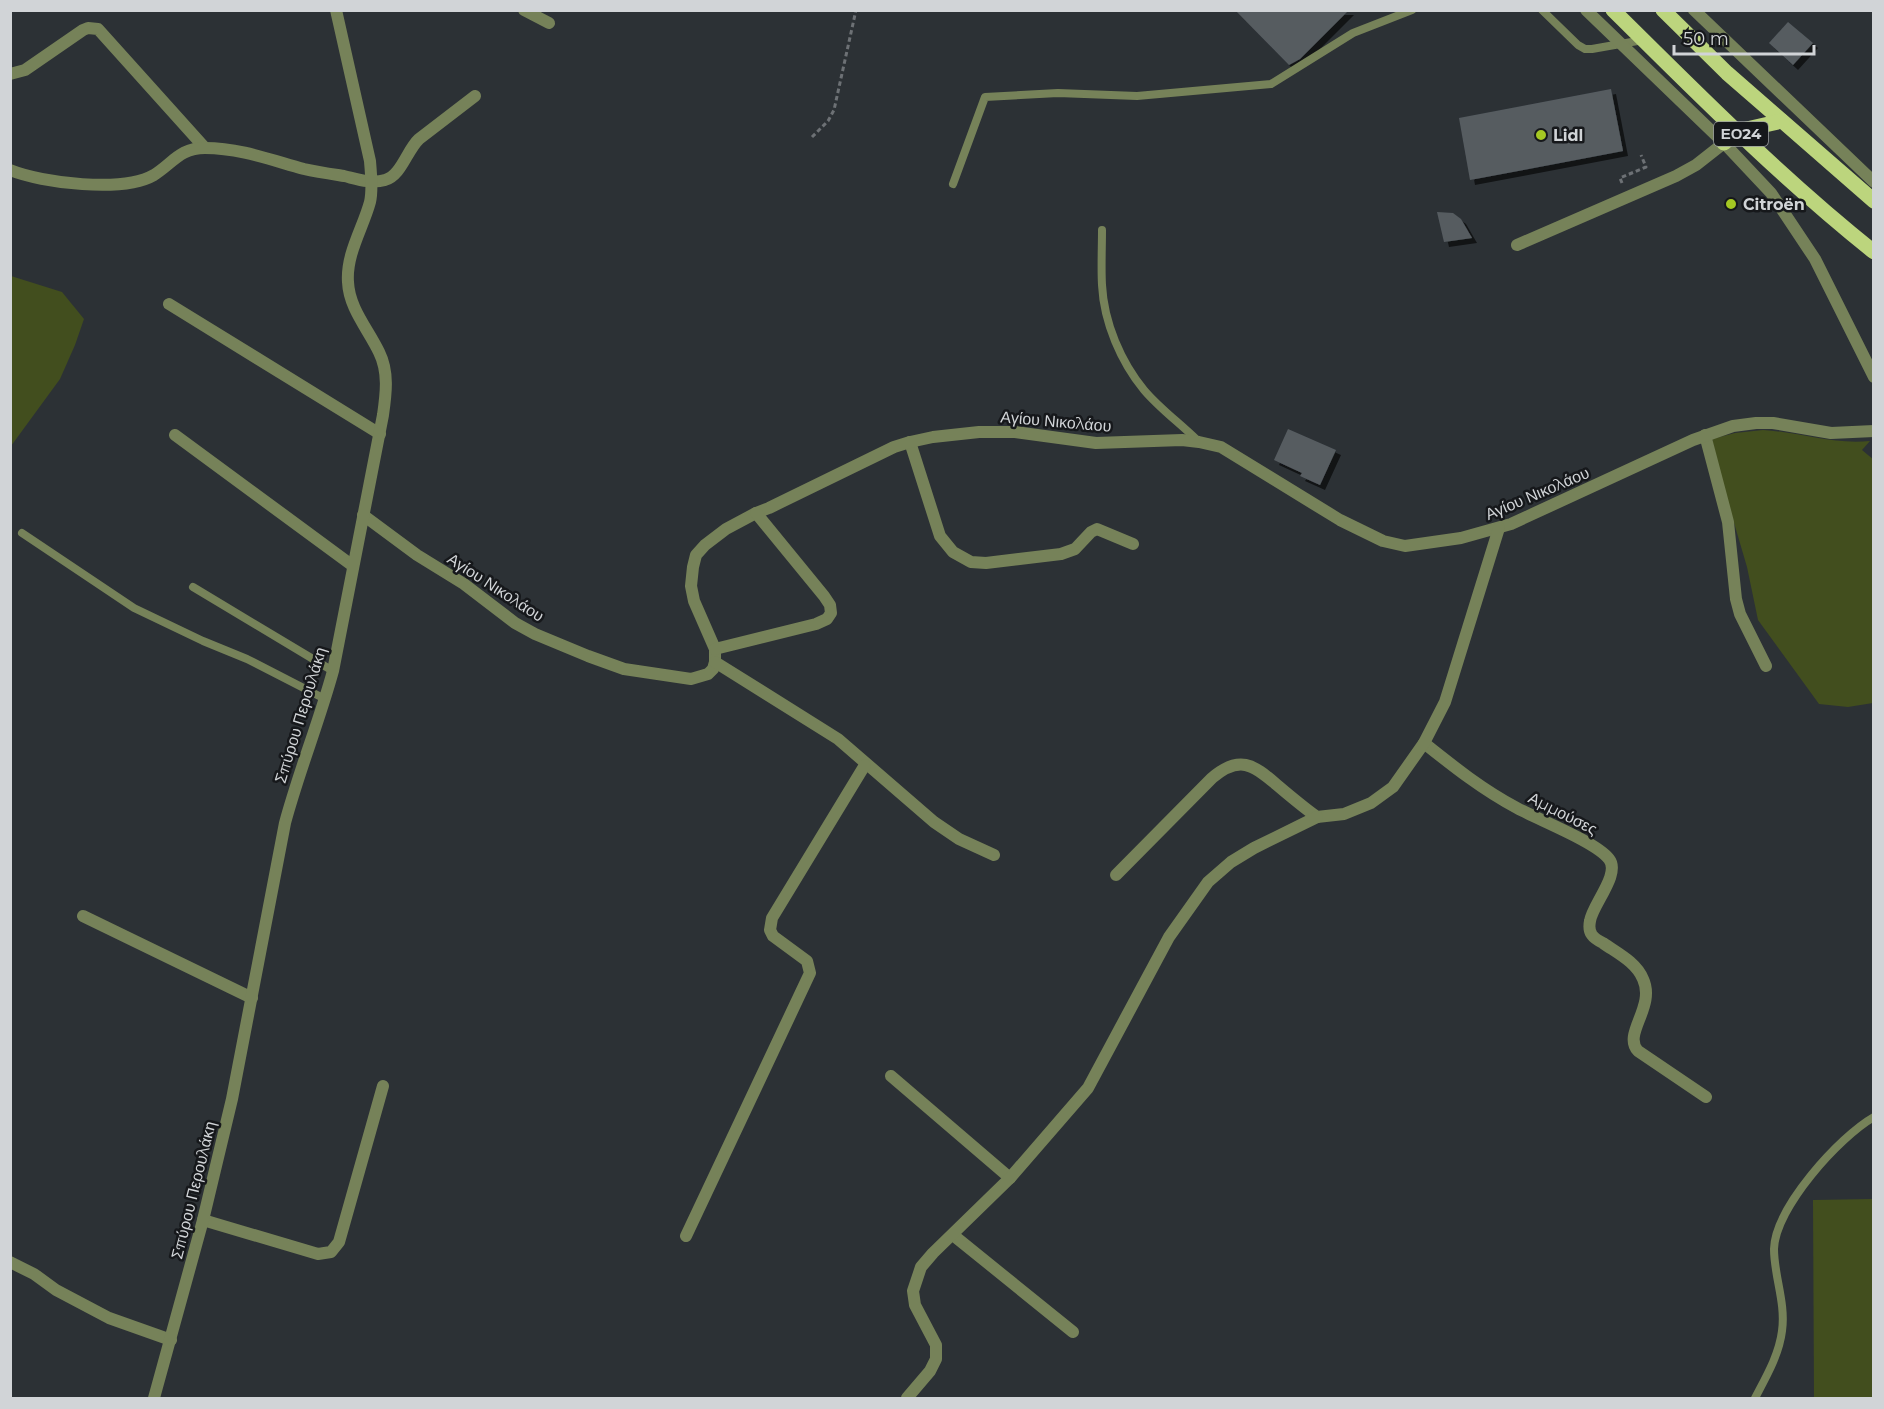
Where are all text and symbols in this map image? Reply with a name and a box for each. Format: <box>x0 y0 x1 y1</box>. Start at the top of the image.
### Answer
scale bar <box>1674 18 1814 56</box>
text: 50 m <box>1683 28 1729 50</box>
road number: ΕΟ24 <box>1714 122 1768 146</box>
place label: Lidl <box>1553 126 1583 145</box>
marker: Lidl <box>1534 128 1548 142</box>
place label: Citroën <box>1743 195 1805 214</box>
marker: Citroën <box>1724 197 1738 211</box>
street label: Αγίου Νικολάου <box>1000 407 1112 436</box>
street label: Αγίου Νικολάου <box>1482 463 1592 524</box>
street label: Αγίου Νικολάου <box>444 549 548 626</box>
street label: Σπύρου Περουλάκη <box>271 645 330 786</box>
street label: Αμμούσες <box>1525 788 1601 839</box>
street label: Σπύρου Περουλάκη <box>167 1119 220 1261</box>

